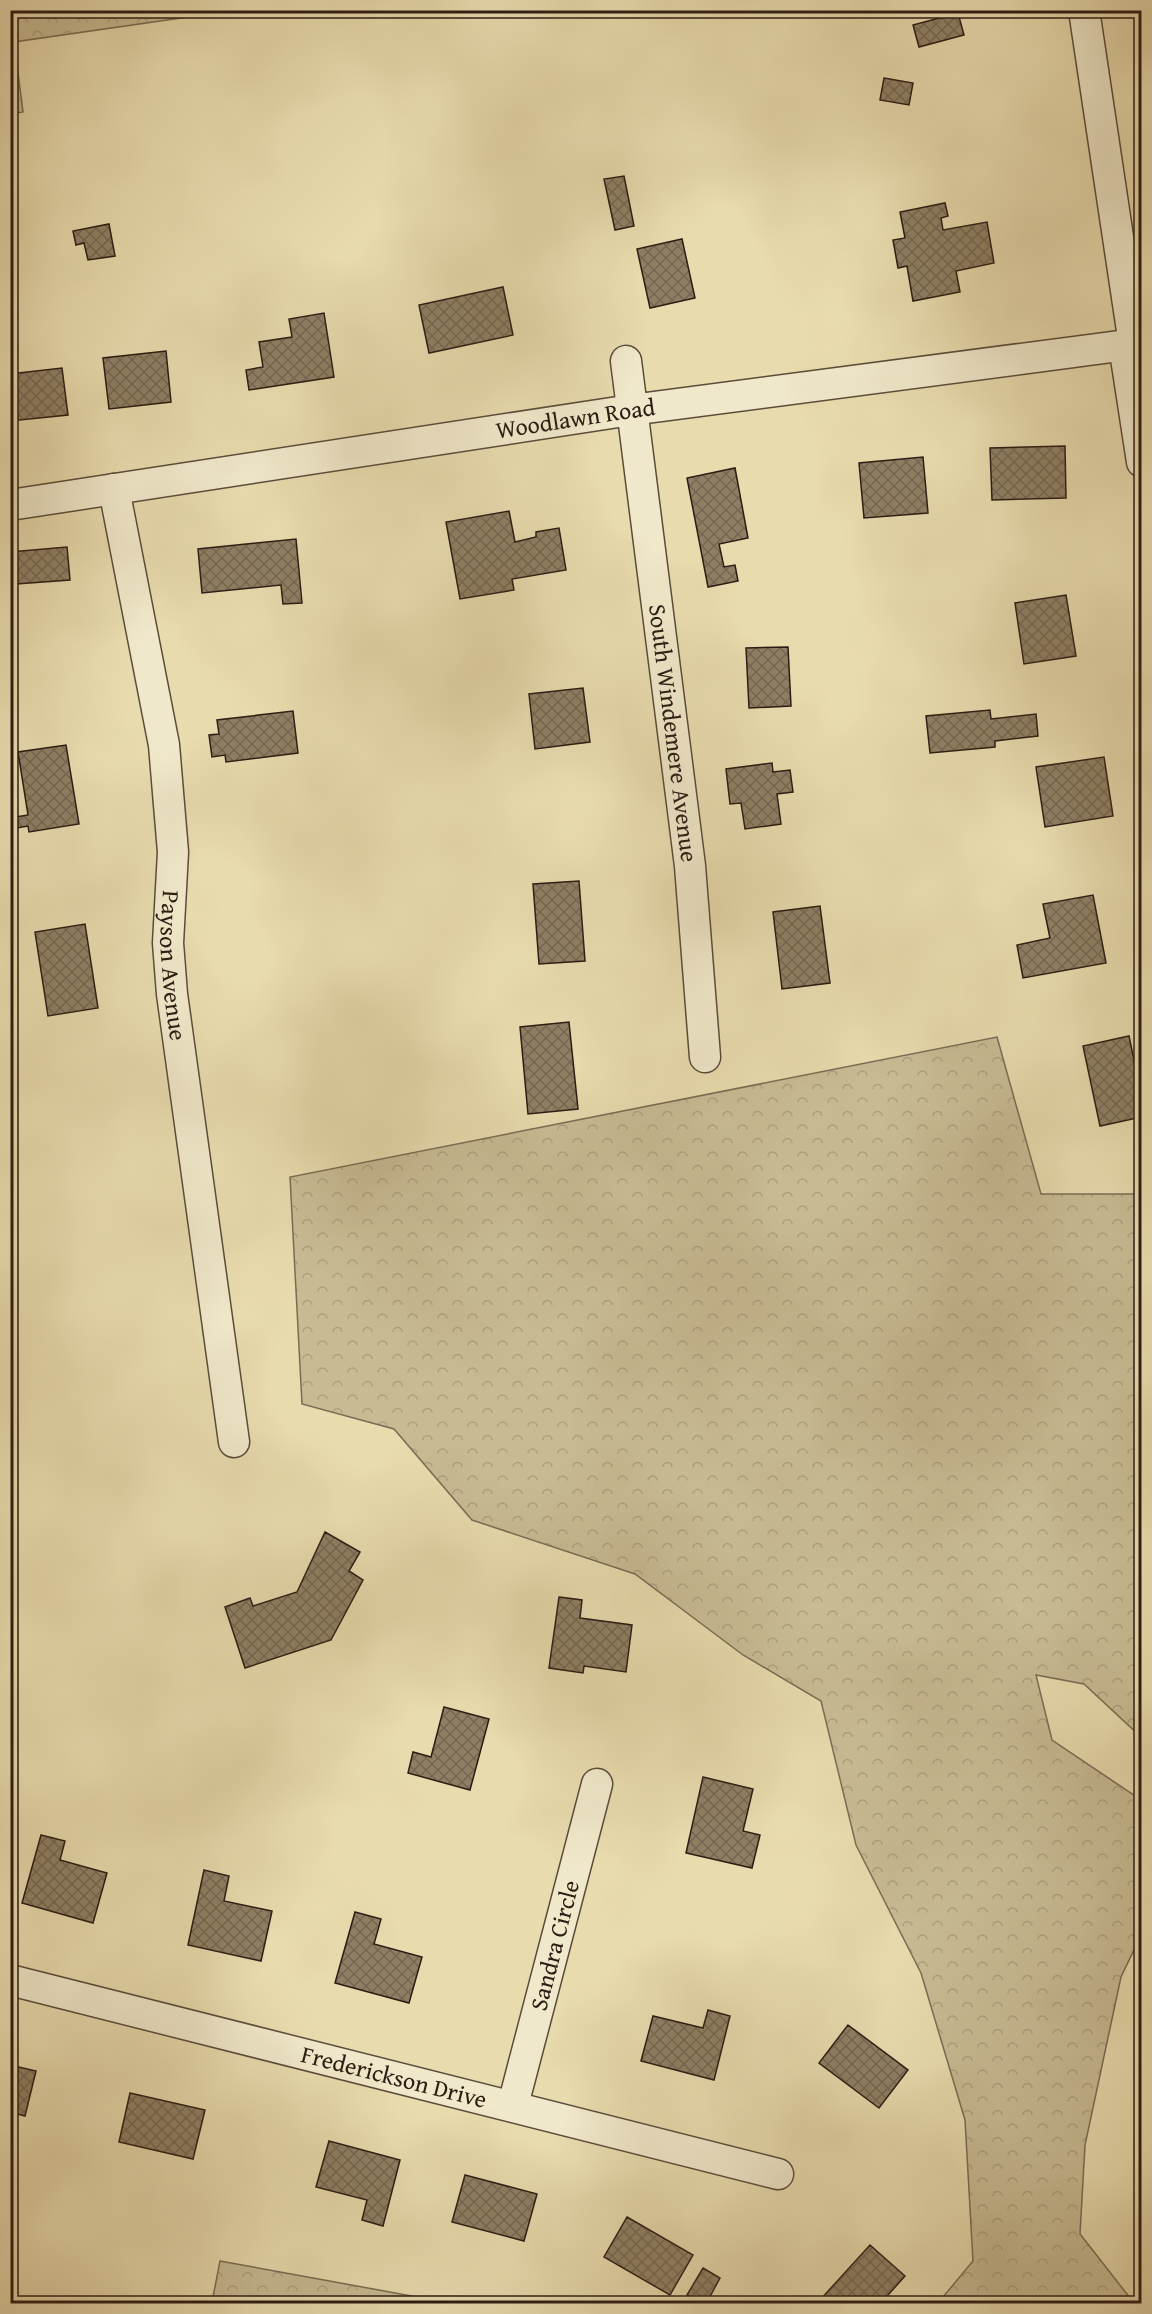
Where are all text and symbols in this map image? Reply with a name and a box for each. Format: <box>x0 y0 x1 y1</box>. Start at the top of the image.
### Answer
street label: Woodlawn Road <box>493 389 657 447</box>
street label: South Windemere Avenue <box>640 602 707 864</box>
street label: Payson Avenue <box>151 890 196 1043</box>
street label: Sandra Circle <box>520 1876 588 2014</box>
street label: Frederickson Drive <box>298 2036 491 2117</box>

